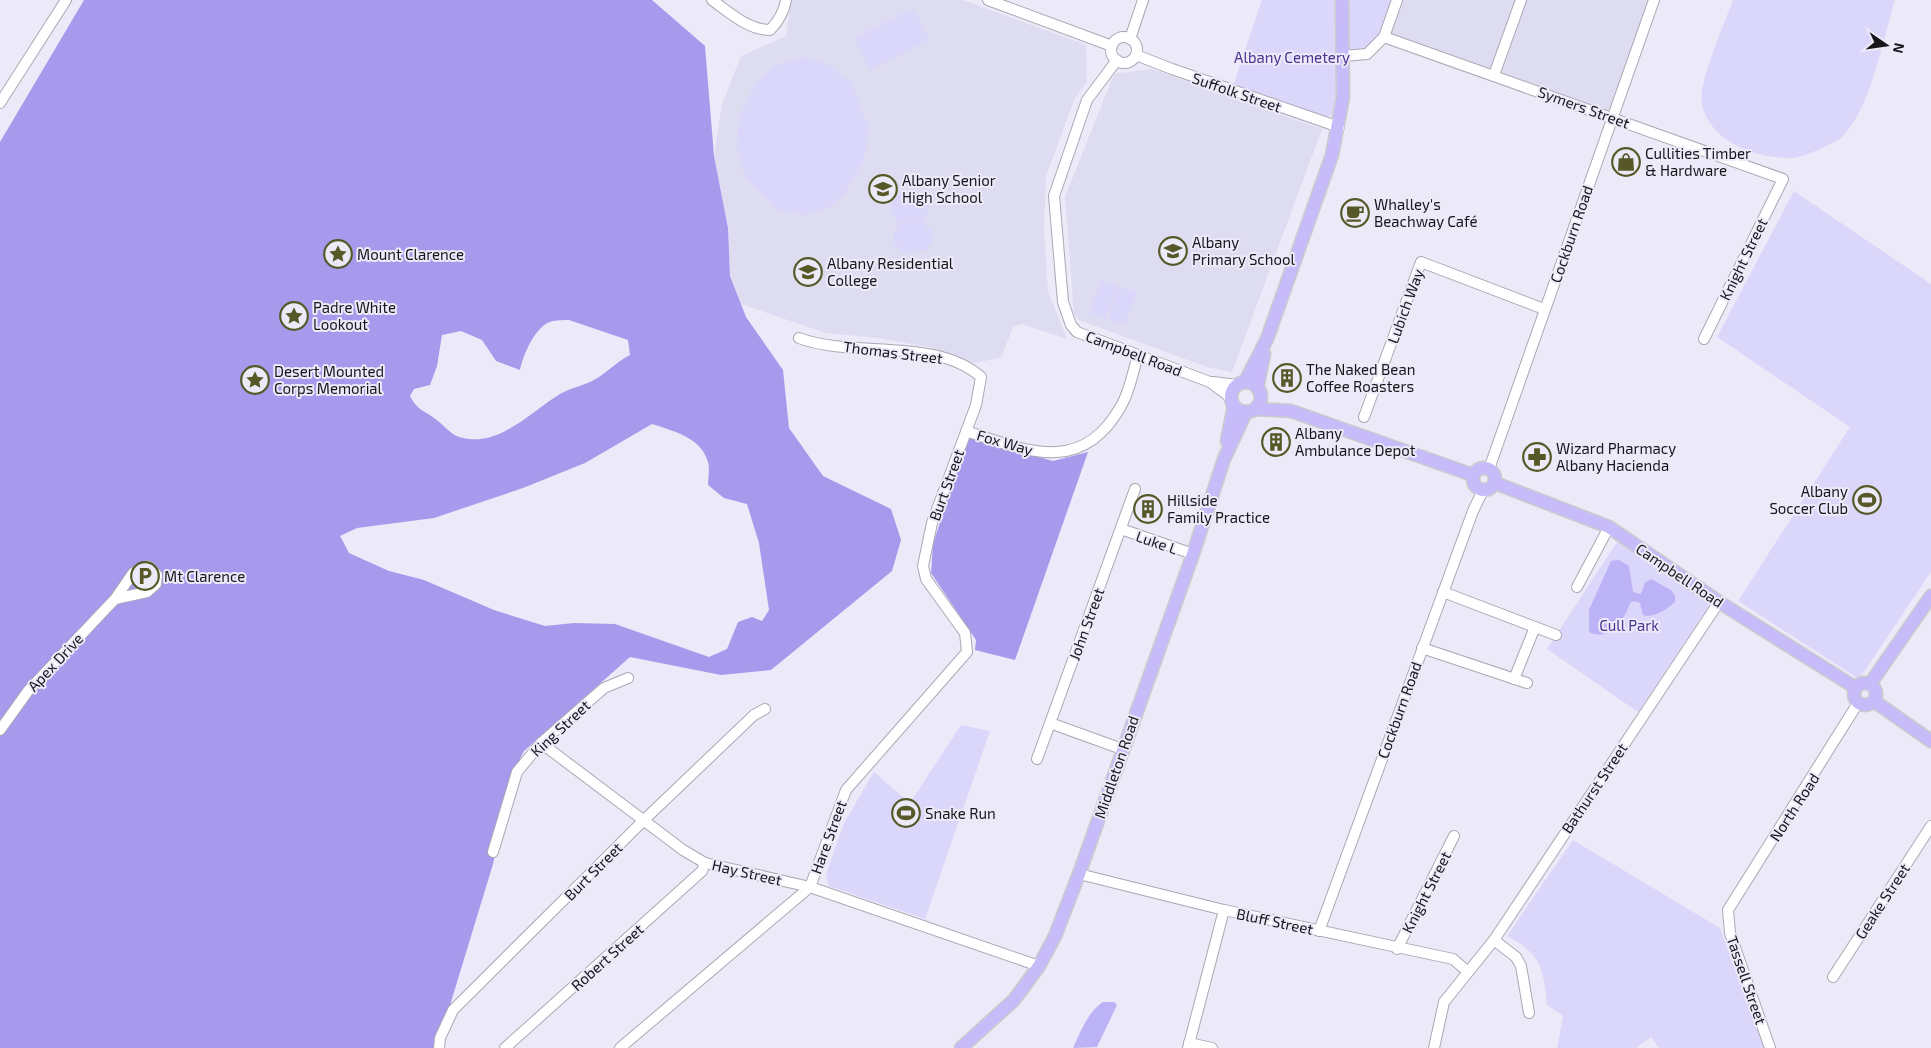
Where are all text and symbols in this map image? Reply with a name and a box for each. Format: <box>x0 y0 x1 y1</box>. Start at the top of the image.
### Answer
north arrow <box>1861 20 1911 70</box>
text: N <box>1890 41 1909 55</box>
park label: Albany Cemetery <box>1234 48 1350 66</box>
street label: Suffolk Street <box>1190 68 1284 116</box>
street label: Symers Street <box>1536 82 1632 132</box>
place label: Cullities Timber & Hardware <box>1645 144 1751 179</box>
shop icon: Cullities Timber & Hardware <box>1611 147 1641 177</box>
place label: Albany Senior High School <box>902 171 996 206</box>
school or university icon: Albany Senior High School <box>868 174 898 204</box>
street label: Cockburn Road <box>1546 183 1596 285</box>
place label: Whalley's Beachway Café <box>1374 195 1478 230</box>
cafe icon: Whalley's Beachway Café <box>1340 198 1370 228</box>
street label: Knight Street <box>1715 215 1771 303</box>
place label: Albany Primary School <box>1192 233 1295 268</box>
school or university icon: Albany Primary School <box>1158 236 1188 266</box>
place icon: Mount Clarence <box>323 239 353 269</box>
place label: Mount Clarence <box>357 245 464 263</box>
place label: Albany Residential College <box>827 254 954 289</box>
school or university icon: Albany Residential College <box>793 257 823 287</box>
street label: Lubich Way <box>1383 266 1427 346</box>
place label: Padre White Lookout <box>313 298 396 333</box>
place icon: Padre White Lookout <box>279 301 309 331</box>
street label: Campbell Road <box>1083 326 1185 380</box>
street label: Thomas Street <box>842 337 944 367</box>
place label: The Naked Bean Coffee Roasters <box>1306 360 1415 395</box>
place label: Desert Mounted Corps Memorial <box>274 362 384 397</box>
building icon: The Naked Bean Coffee Roasters <box>1272 363 1302 393</box>
place icon: Desert Mounted Corps Memorial <box>240 365 270 395</box>
place label: Albany Ambulance Depot <box>1295 424 1416 459</box>
street label: Fox Way <box>975 425 1035 459</box>
building icon: Albany Ambulance Depot <box>1261 427 1291 457</box>
place label: Wizard Pharmacy Albany Hacienda <box>1556 439 1676 474</box>
pharmacy icon: Wizard Pharmacy Albany Hacienda <box>1522 442 1552 472</box>
street label: Burt Street <box>925 447 967 523</box>
place label: Albany Soccer Club <box>1769 482 1848 517</box>
sports icon: Albany Soccer Club <box>1852 485 1882 515</box>
place label: Hillside Family Practice <box>1167 491 1270 526</box>
building icon: Hillside Family Practice <box>1133 494 1163 524</box>
street label: Luke L <box>1134 527 1180 558</box>
street label: Campbell Road <box>1633 539 1727 611</box>
parking icon: Mt Clarence <box>130 561 160 591</box>
place label: Mt Clarence <box>164 567 245 585</box>
street label: John Street <box>1065 585 1108 663</box>
park label: Cull Park <box>1599 616 1659 634</box>
street label: Apex Drive <box>24 629 86 695</box>
street label: Cockburn Road <box>1373 659 1425 761</box>
street label: King Street <box>527 696 594 760</box>
street label: Middleton Road <box>1090 713 1142 821</box>
street label: Bathurst Street <box>1557 739 1631 837</box>
street label: North Road <box>1765 770 1823 844</box>
street label: Hare Street <box>806 797 850 876</box>
sports icon: Snake Run <box>891 798 921 828</box>
place label: Snake Run <box>925 804 996 822</box>
street label: Burt Street <box>560 838 626 904</box>
street label: Knight Street <box>1398 848 1454 936</box>
street label: Hay Street <box>710 855 784 889</box>
street label: Geake Street <box>1851 860 1913 942</box>
street label: Bluff Street <box>1235 904 1315 938</box>
street label: Robert Street <box>567 920 647 994</box>
street label: Tassell Street <box>1723 933 1771 1027</box>

